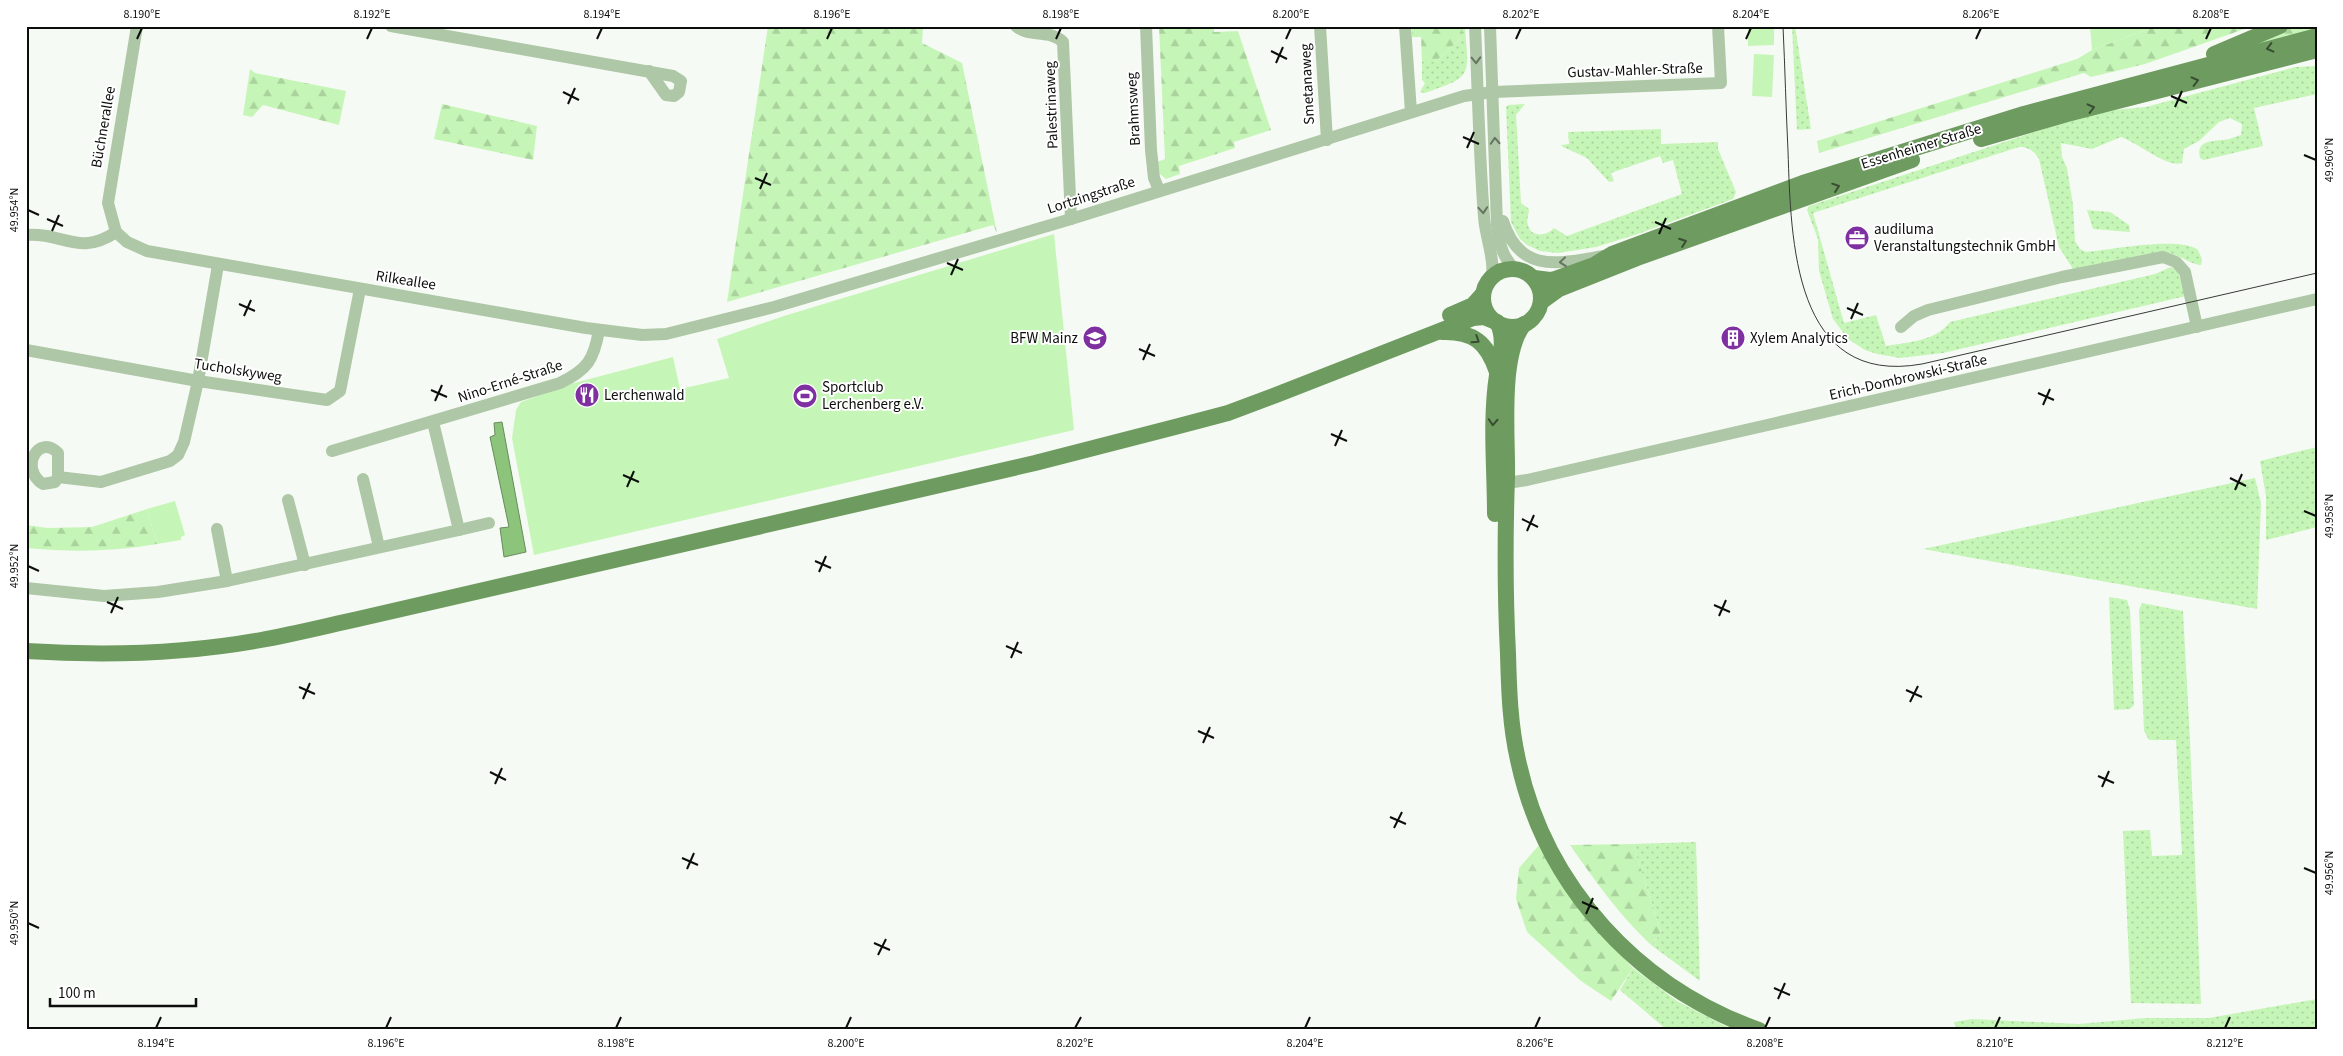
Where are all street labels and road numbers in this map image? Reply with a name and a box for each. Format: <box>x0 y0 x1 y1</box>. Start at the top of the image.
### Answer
street label: Smetanaweg <box>1295 42 1320 125</box>
street label: Gustav-Mahler-Straße <box>1567 58 1703 83</box>
street label: Palestrinaweg <box>1039 60 1064 149</box>
street label: Brahmsweg <box>1121 71 1146 146</box>
street label: Büchnerallee <box>86 85 121 170</box>
street label: Essenheimer Straße <box>1858 118 1984 175</box>
street label: Lortzingstraße <box>1045 171 1138 220</box>
street label: Rilkeallee <box>374 265 437 296</box>
street label: Erich-Dombrowski-Straße <box>1827 349 1989 406</box>
street label: Tucholskyweg <box>192 353 284 388</box>
street label: Nino-Erné-Straße <box>455 355 565 408</box>

